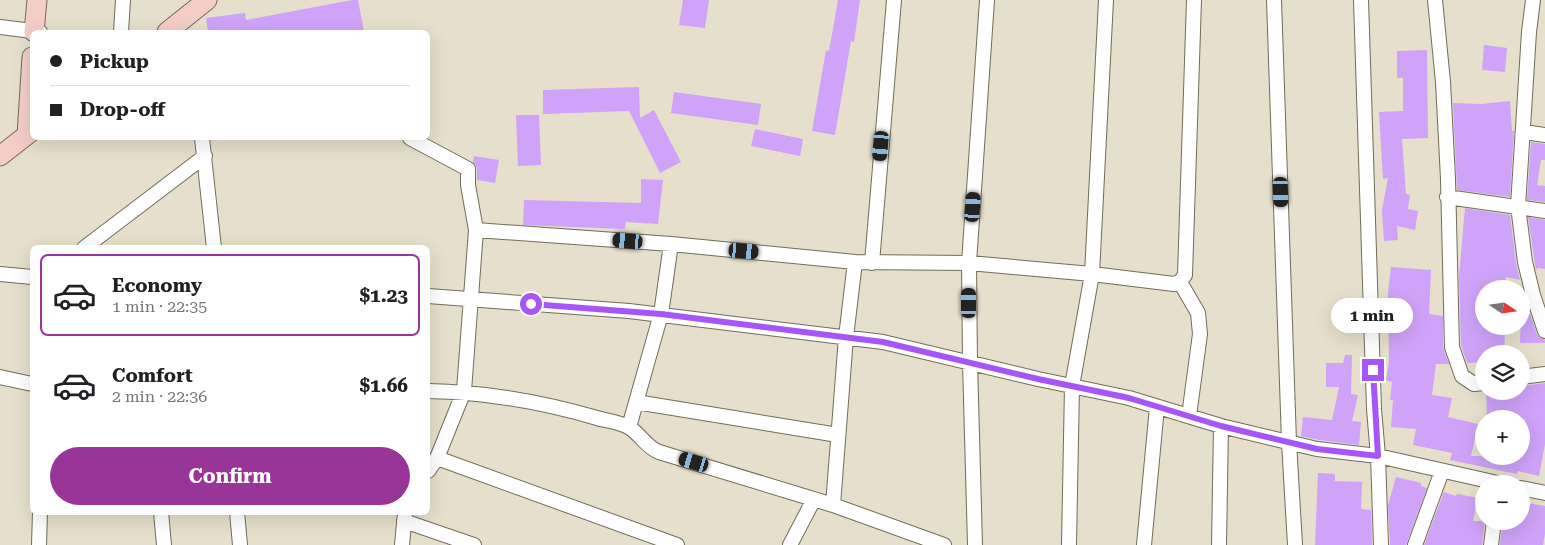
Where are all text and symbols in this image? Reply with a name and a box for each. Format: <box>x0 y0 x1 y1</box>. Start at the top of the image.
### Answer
text: Pickup <box>80 50 149 73</box>
text: Drop-off <box>80 98 165 121</box>
car <box>872 130 889 162</box>
car <box>1272 177 1289 207</box>
car <box>964 192 981 222</box>
car <box>612 232 643 250</box>
car <box>728 242 759 260</box>
icon: car <box>52 273 97 318</box>
text: Economy <box>112 274 202 297</box>
north arrow <box>1475 280 1530 335</box>
map controls <box>1475 280 1530 530</box>
text: $1.23 <box>359 284 408 307</box>
car <box>961 288 976 318</box>
route start <box>520 293 542 315</box>
text: 1 min · 22:35 <box>112 297 207 316</box>
callout: 1 min <box>1332 298 1414 332</box>
text: 1 min <box>1350 306 1394 325</box>
button: layers <box>1475 345 1530 400</box>
route end <box>1362 359 1384 381</box>
icon: car <box>52 363 97 408</box>
text: Comfort <box>112 364 193 387</box>
text: $1.66 <box>359 374 408 397</box>
text: 2 min · 22:36 <box>112 387 207 406</box>
button: + <box>1475 410 1530 465</box>
button: Confirm <box>50 447 410 505</box>
car <box>677 450 710 474</box>
button: − <box>1475 475 1530 530</box>

